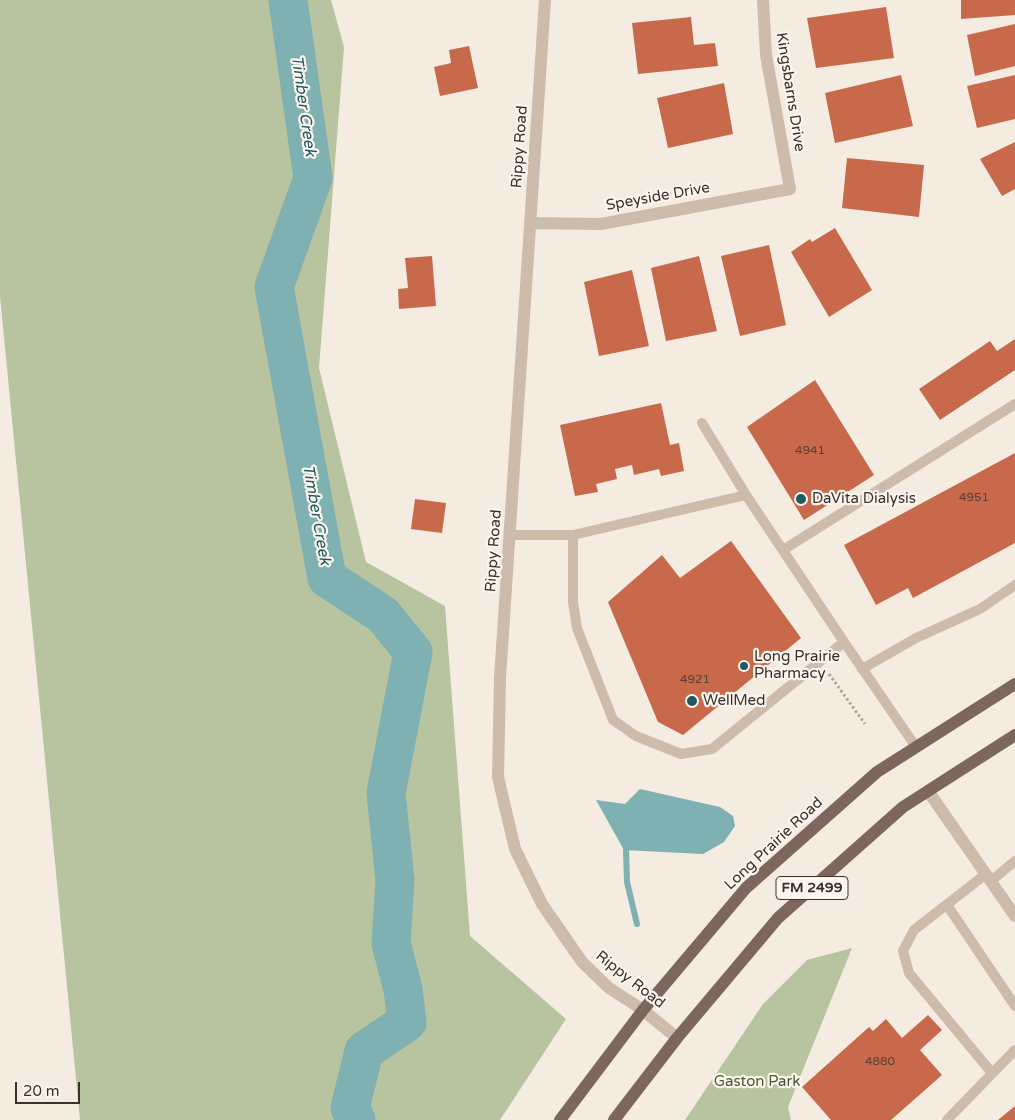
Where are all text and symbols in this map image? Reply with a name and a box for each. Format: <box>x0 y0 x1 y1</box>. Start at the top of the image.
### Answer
street label: Kingsbarns Drive <box>772 31 808 153</box>
water label: Timber Creek <box>286 54 320 158</box>
street label: Rippy Road <box>508 105 532 189</box>
street label: Speyside Drive <box>605 179 711 215</box>
house number: 4941 <box>795 444 825 458</box>
water label: Timber Creek <box>298 463 334 567</box>
place label: DaVita Dialysis <box>812 490 916 508</box>
house number: 4951 <box>959 491 989 505</box>
marker: DaVita Dialysis <box>794 492 808 506</box>
street label: Rippy Road <box>482 509 506 593</box>
place label: Long Prairie Pharmacy <box>754 648 840 683</box>
marker: Long Prairie Pharmacy <box>738 660 750 672</box>
house number: 4921 <box>680 673 710 687</box>
place label: WellMed <box>703 692 766 710</box>
marker: WellMed <box>685 694 699 708</box>
street label: Long Prairie Road <box>721 794 827 894</box>
road number: FM 2499 <box>776 876 848 900</box>
street label: Rippy Road <box>592 947 668 1013</box>
house number: 4880 <box>865 1055 895 1069</box>
scale bar <box>18 1072 82 1104</box>
park label: Gaston Park <box>714 1073 800 1091</box>
text: 20 m <box>23 1082 60 1100</box>

